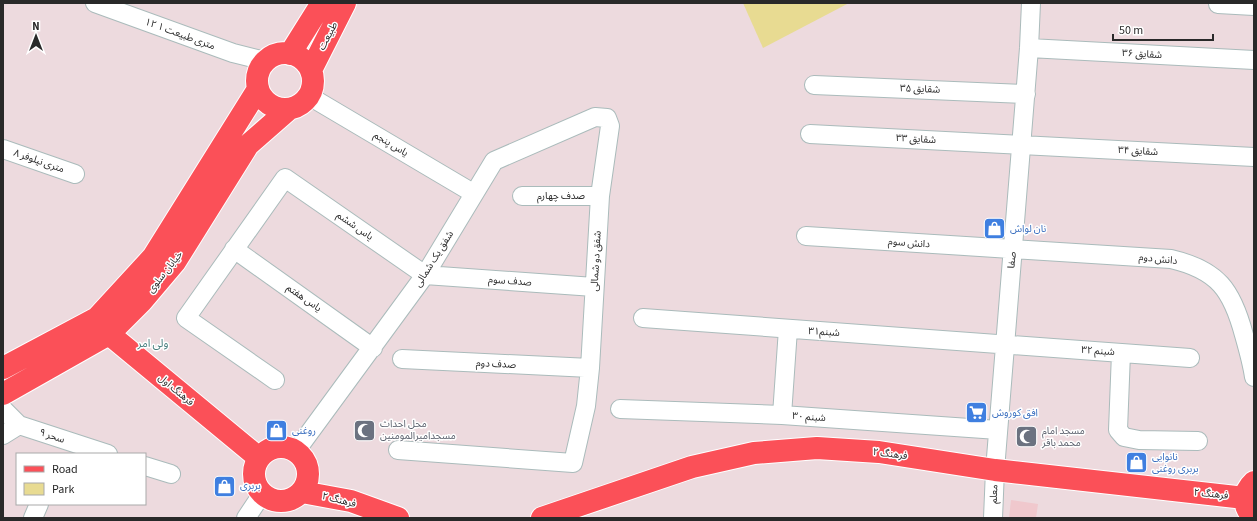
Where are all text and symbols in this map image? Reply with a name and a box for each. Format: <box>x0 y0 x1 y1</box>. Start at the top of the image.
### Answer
street label: ۱۲ متری طبیعت ۱ <box>143 15 217 53</box>
north arrow <box>16 16 56 56</box>
scale bar <box>1113 16 1213 42</box>
text: N <box>32 19 40 34</box>
street label: طبیعت <box>315 19 341 53</box>
text: 50 m <box>1119 22 1143 39</box>
street label: شقایق ۳۶ <box>1122 46 1163 62</box>
street label: شقایق ۳۵ <box>900 81 940 97</box>
street label: یاس پنجم <box>371 128 411 160</box>
street label: شقایق ۳۳ <box>896 131 937 147</box>
street label: شقایق ۳۴ <box>1118 143 1159 159</box>
street label: ۸ متری نیلوفر <box>12 146 66 176</box>
street label: صدف چهارم <box>537 189 585 204</box>
street label: یاس ششم <box>334 208 376 244</box>
shop icon: نان لواش <box>981 216 1007 242</box>
place label: نان لواش <box>1010 222 1047 236</box>
street label: شفق یک شمالی <box>411 228 457 290</box>
street label: شفق دو شمالی <box>587 230 605 292</box>
street label: دانش سوم <box>888 235 931 252</box>
street label: خیابان سلوی <box>144 248 186 296</box>
street label: دانش دوم <box>1138 250 1178 269</box>
street label: صفا <box>1004 251 1020 269</box>
street label: صدف سوم <box>488 272 532 291</box>
street label: یاس هفتم <box>284 281 324 315</box>
street label: شبنم۳۱ <box>808 324 840 340</box>
district label: ولی امر <box>137 336 168 351</box>
street label: شبنم ۳۲ <box>1081 343 1115 359</box>
street label: صدف دوم <box>475 356 516 373</box>
street label: فرهنگ اول <box>155 371 197 409</box>
supermarket icon: افق کوروش <box>964 400 990 426</box>
place label: افق کوروش <box>992 406 1038 420</box>
street label: شبنم ۳۰ <box>792 409 826 425</box>
mosque icon: محل احداث مسجدامیرالمومنین <box>351 417 377 443</box>
place label: محل احداث مسجدامیرالمومنین <box>380 417 456 443</box>
shop icon: روغنی <box>264 418 290 444</box>
place label: روغنی <box>292 424 316 438</box>
mosque icon: مسجد امام محمد باقر <box>1013 424 1039 450</box>
place label: مسجد امام محمد باقر <box>1041 424 1085 450</box>
street label: سحر ۹ <box>38 425 67 447</box>
street label: فرهنگ ۲ <box>872 445 909 463</box>
shop icon: نانوایی بربری روغنی <box>1123 450 1149 476</box>
place label: نانوایی بربری روغنی <box>1152 450 1199 476</box>
legend <box>16 453 146 505</box>
text: Road <box>52 461 78 478</box>
shop icon: بربری <box>212 473 238 499</box>
place label: بربری <box>240 479 261 493</box>
text: Park <box>52 481 74 498</box>
street label: معلم <box>987 484 1001 504</box>
street label: فرهنگ ۲ <box>1193 485 1230 503</box>
street label: فرهنگ ۲ <box>320 489 358 511</box>

